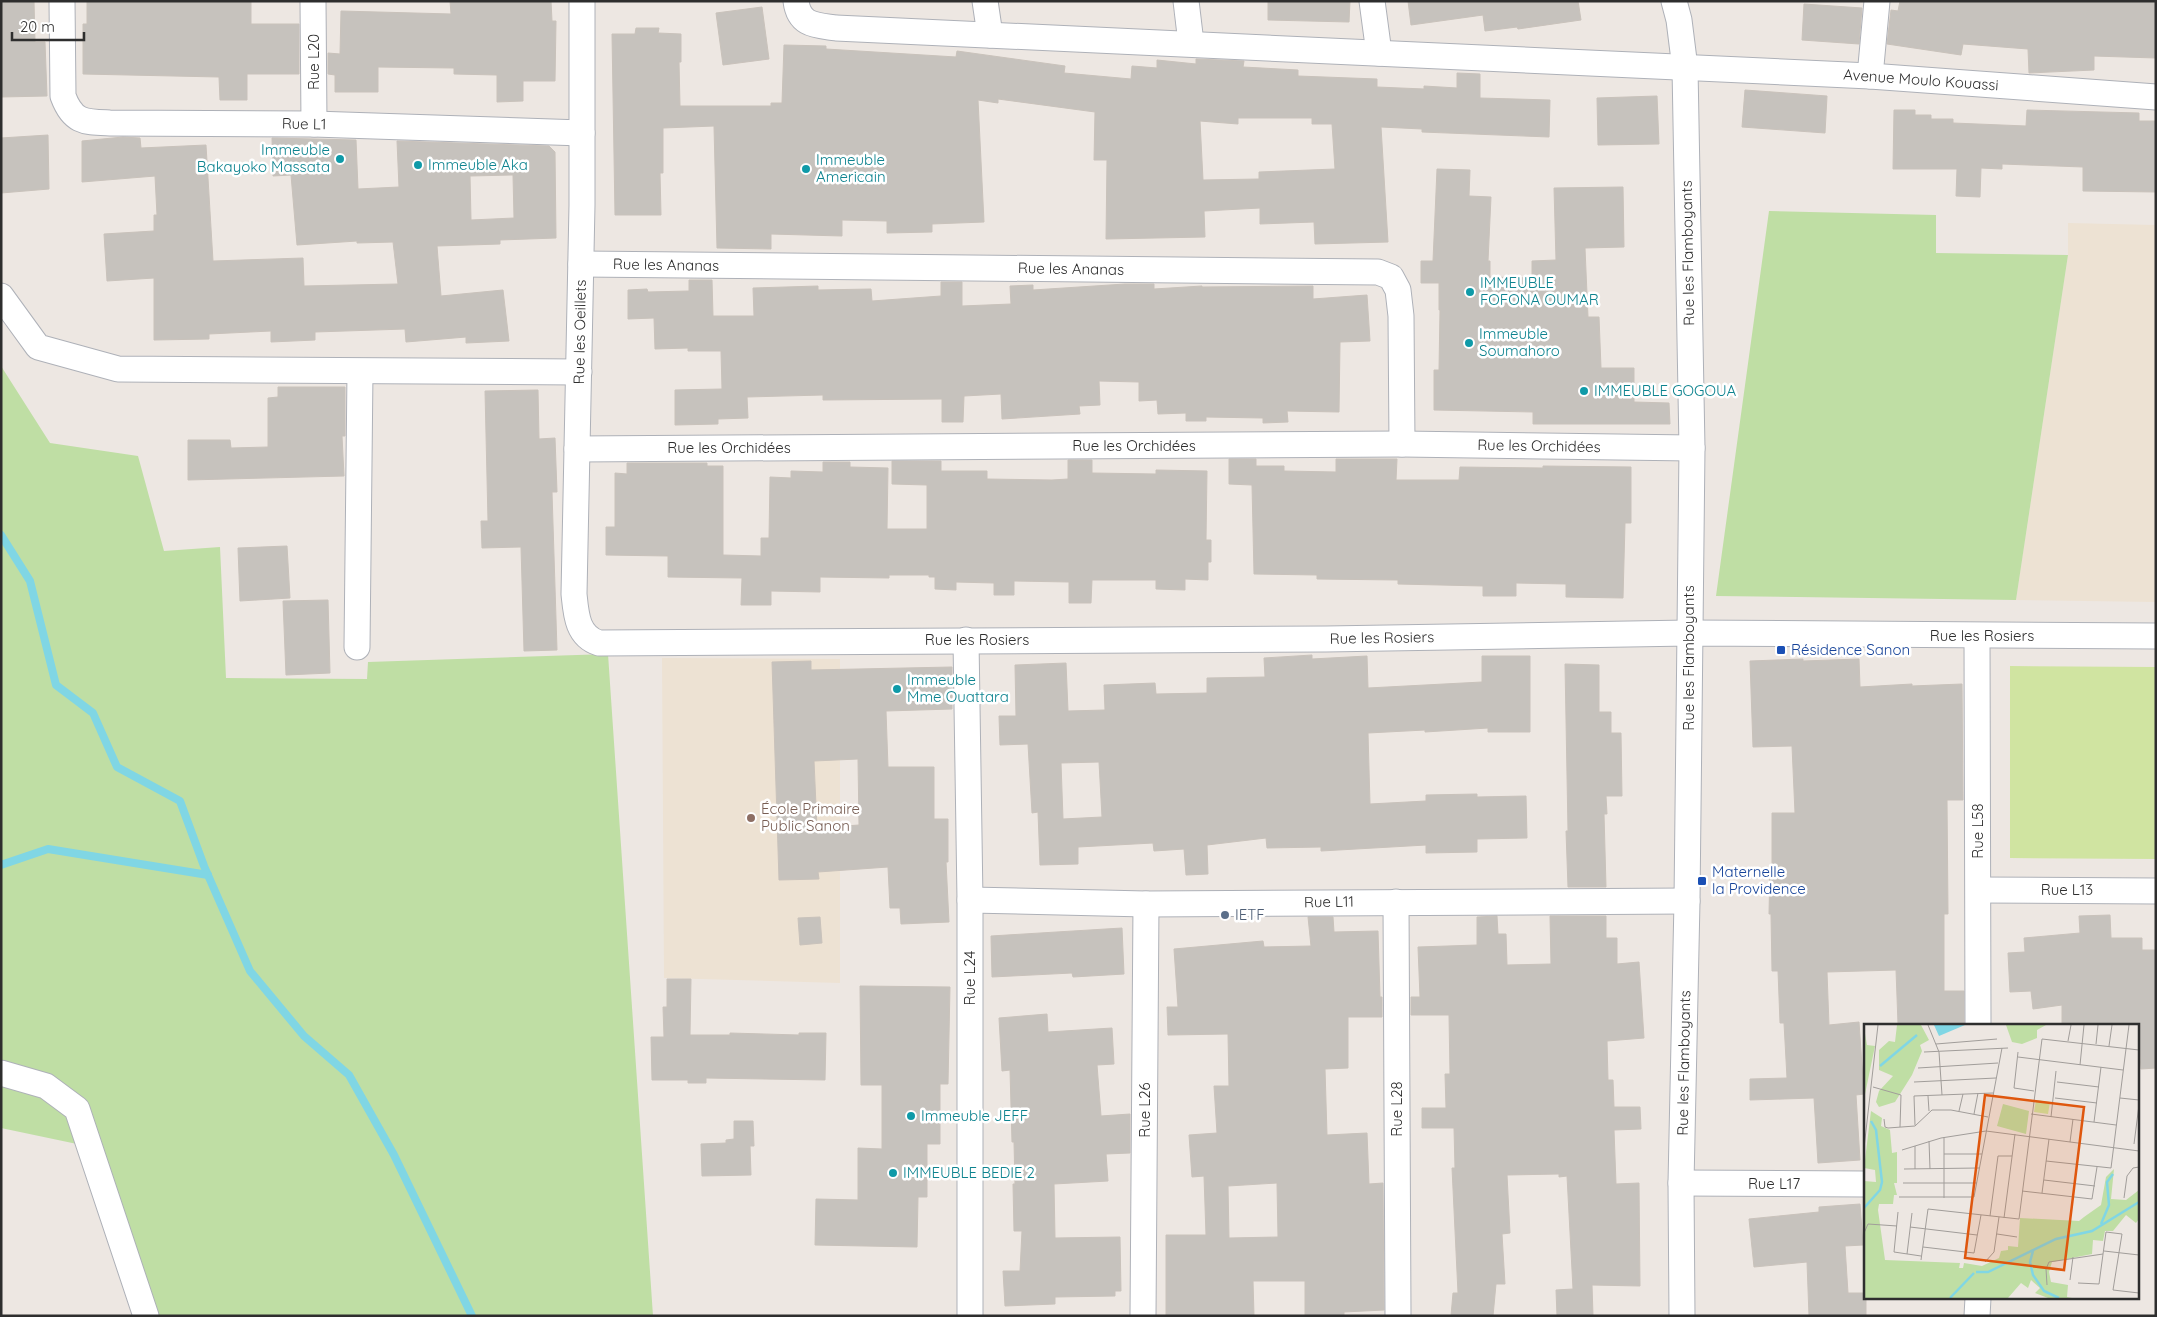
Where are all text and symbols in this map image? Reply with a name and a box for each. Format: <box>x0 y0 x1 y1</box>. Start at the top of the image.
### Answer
scale bar <box>12 10 85 42</box>
text: 20 m <box>20 17 55 36</box>
street label: Rue L20 <box>304 34 323 90</box>
street label: Avenue Moulo Kouassi <box>1843 65 1999 94</box>
street label: Rue L1 <box>282 114 326 133</box>
place label: Immeuble Bakayoko Massata <box>197 140 330 176</box>
place label: Immeuble Americain <box>816 150 886 186</box>
marker: Immeuble Bakayoko Massata <box>334 153 346 165</box>
place label: Immeuble Aka <box>428 155 528 174</box>
marker: Immeuble Aka <box>412 159 424 171</box>
marker: Immeuble Americain <box>800 163 812 175</box>
street label: Rue les Flamboyants <box>1677 180 1698 326</box>
street label: Rue les Ananas <box>613 254 719 275</box>
street label: Rue les Ananas <box>1018 258 1124 279</box>
place label: IMMEUBLE FOFONA OUMAR <box>1480 273 1599 309</box>
street label: Rue les Oeillets <box>569 279 590 385</box>
marker: IMMEUBLE FOFONA OUMAR <box>1464 286 1476 298</box>
place label: Immeuble Soumahoro <box>1479 324 1560 360</box>
marker: Immeuble Soumahoro <box>1463 337 1475 349</box>
place label: IMMEUBLE GOGOUA <box>1594 381 1737 400</box>
marker: IMMEUBLE GOGOUA <box>1578 385 1590 397</box>
street label: Rue les Orchidées <box>1477 435 1601 456</box>
street label: Rue les Orchidées <box>1072 436 1196 455</box>
street label: Rue les Orchidées <box>667 438 791 457</box>
street label: Rue les Flamboyants <box>1679 585 1698 731</box>
street label: Rue les Rosiers <box>1930 626 2034 645</box>
street label: Rue les Rosiers <box>1330 627 1434 648</box>
street label: Rue les Rosiers <box>925 630 1029 649</box>
place label: Résidence Sanon <box>1791 640 1910 659</box>
marker: Résidence Sanon <box>1775 644 1787 656</box>
place label: Immeuble Mme Ouattara <box>907 670 1009 706</box>
marker: Immeuble Mme Ouattara <box>891 683 903 695</box>
place label: École Primaire Public Sanon <box>761 799 860 835</box>
street label: Rue L58 <box>1968 803 1987 859</box>
marker: École Primaire Public Sanon <box>745 812 757 824</box>
place label: Maternelle la Providence <box>1712 862 1806 898</box>
marker: Maternelle la Providence <box>1696 875 1708 887</box>
street label: Rue L13 <box>2041 880 2093 899</box>
street label: Rue L11 <box>1304 892 1354 911</box>
place label: IETF <box>1235 905 1265 924</box>
marker: IETF <box>1219 909 1231 921</box>
street label: Rue L24 <box>960 950 979 1005</box>
street label: Rue les Flamboyants <box>1673 990 1694 1136</box>
inset map <box>1864 1024 2140 1300</box>
street label: Rue L28 <box>1387 1081 1406 1137</box>
street label: Rue L26 <box>1135 1082 1154 1138</box>
place label: Immeuble JEFF <box>921 1106 1028 1125</box>
marker: Immeuble JEFF <box>905 1110 917 1122</box>
place label: IMMEUBLE BEDIE 2 <box>903 1163 1035 1182</box>
marker: IMMEUBLE BEDIE 2 <box>887 1167 899 1179</box>
street label: Rue L17 <box>1748 1174 1800 1193</box>

